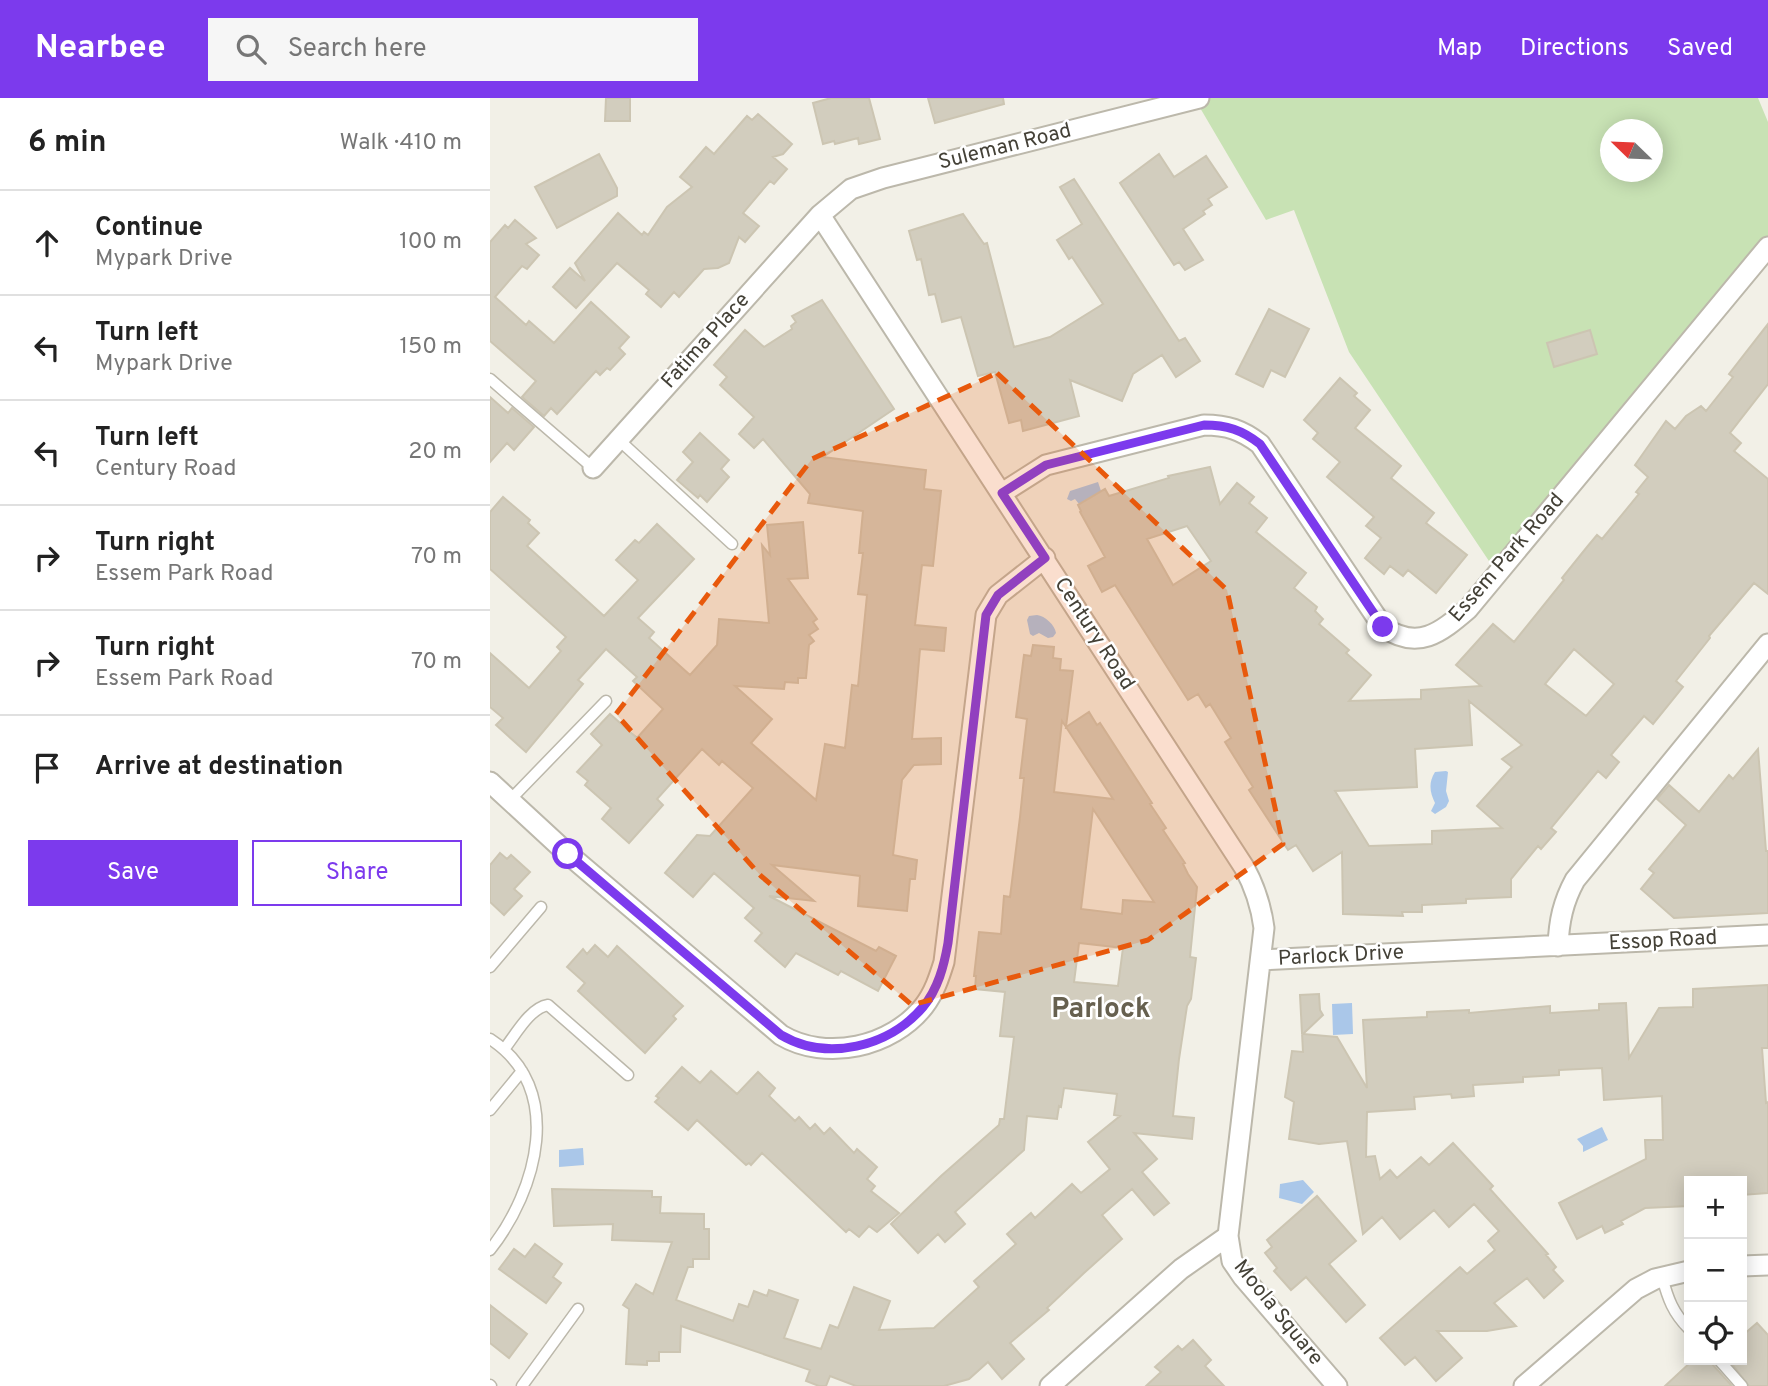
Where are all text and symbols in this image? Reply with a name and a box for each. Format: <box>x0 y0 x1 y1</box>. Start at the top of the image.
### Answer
search box <box>208 18 698 81</box>
text: Nearbee <box>35 28 166 70</box>
icon: search <box>232 30 270 68</box>
text: Search here <box>288 33 427 66</box>
text: Map <box>1437 34 1482 64</box>
text: Directions <box>1520 34 1629 64</box>
text: Saved <box>1667 34 1733 64</box>
street label: Suleman Road <box>936 117 1074 177</box>
north arrow <box>1600 119 1663 182</box>
text: 6 min <box>28 125 106 162</box>
text: Walk · 410 m <box>340 129 462 158</box>
text: Continue <box>95 212 203 245</box>
icon: ahead <box>28 224 66 262</box>
text: 100 m <box>399 228 462 257</box>
text: Mypark Drive <box>95 245 233 274</box>
street label: Fatima Place <box>656 288 756 394</box>
text: Turn left <box>95 317 199 350</box>
icon: left <box>28 329 66 367</box>
text: 150 m <box>400 333 462 362</box>
text: Mypark Drive <box>95 350 233 379</box>
text: Turn left <box>95 422 199 455</box>
icon: left <box>28 434 66 472</box>
text: 20 m <box>408 438 462 467</box>
text: Century Road <box>95 455 236 484</box>
street label: Essem Park Road <box>1443 488 1571 628</box>
text: Turn right <box>95 527 215 560</box>
icon: right <box>28 539 66 577</box>
text: 70 m <box>411 543 462 572</box>
text: Essem Park Road <box>95 560 273 589</box>
street label: Century Road <box>1048 573 1140 695</box>
route end <box>1367 611 1398 642</box>
text: Turn right <box>95 632 215 665</box>
icon: right <box>28 644 66 682</box>
text: 70 m <box>411 648 462 677</box>
text: Essem Park Road <box>95 665 273 694</box>
icon: arrive <box>28 749 66 787</box>
text: Arrive at destination <box>95 751 343 784</box>
route start <box>552 838 583 869</box>
button: Save <box>28 840 238 906</box>
button: Share <box>252 840 462 906</box>
street label: Essop Road <box>1608 925 1718 957</box>
street label: Parlock Drive <box>1277 939 1405 973</box>
district label: Parlock <box>1051 992 1151 1028</box>
map controls <box>1684 1176 1747 1365</box>
button: + <box>1684 1176 1747 1239</box>
button: − <box>1684 1239 1747 1302</box>
street label: Moola Square <box>1227 1255 1329 1371</box>
button: locate <box>1684 1302 1747 1365</box>

